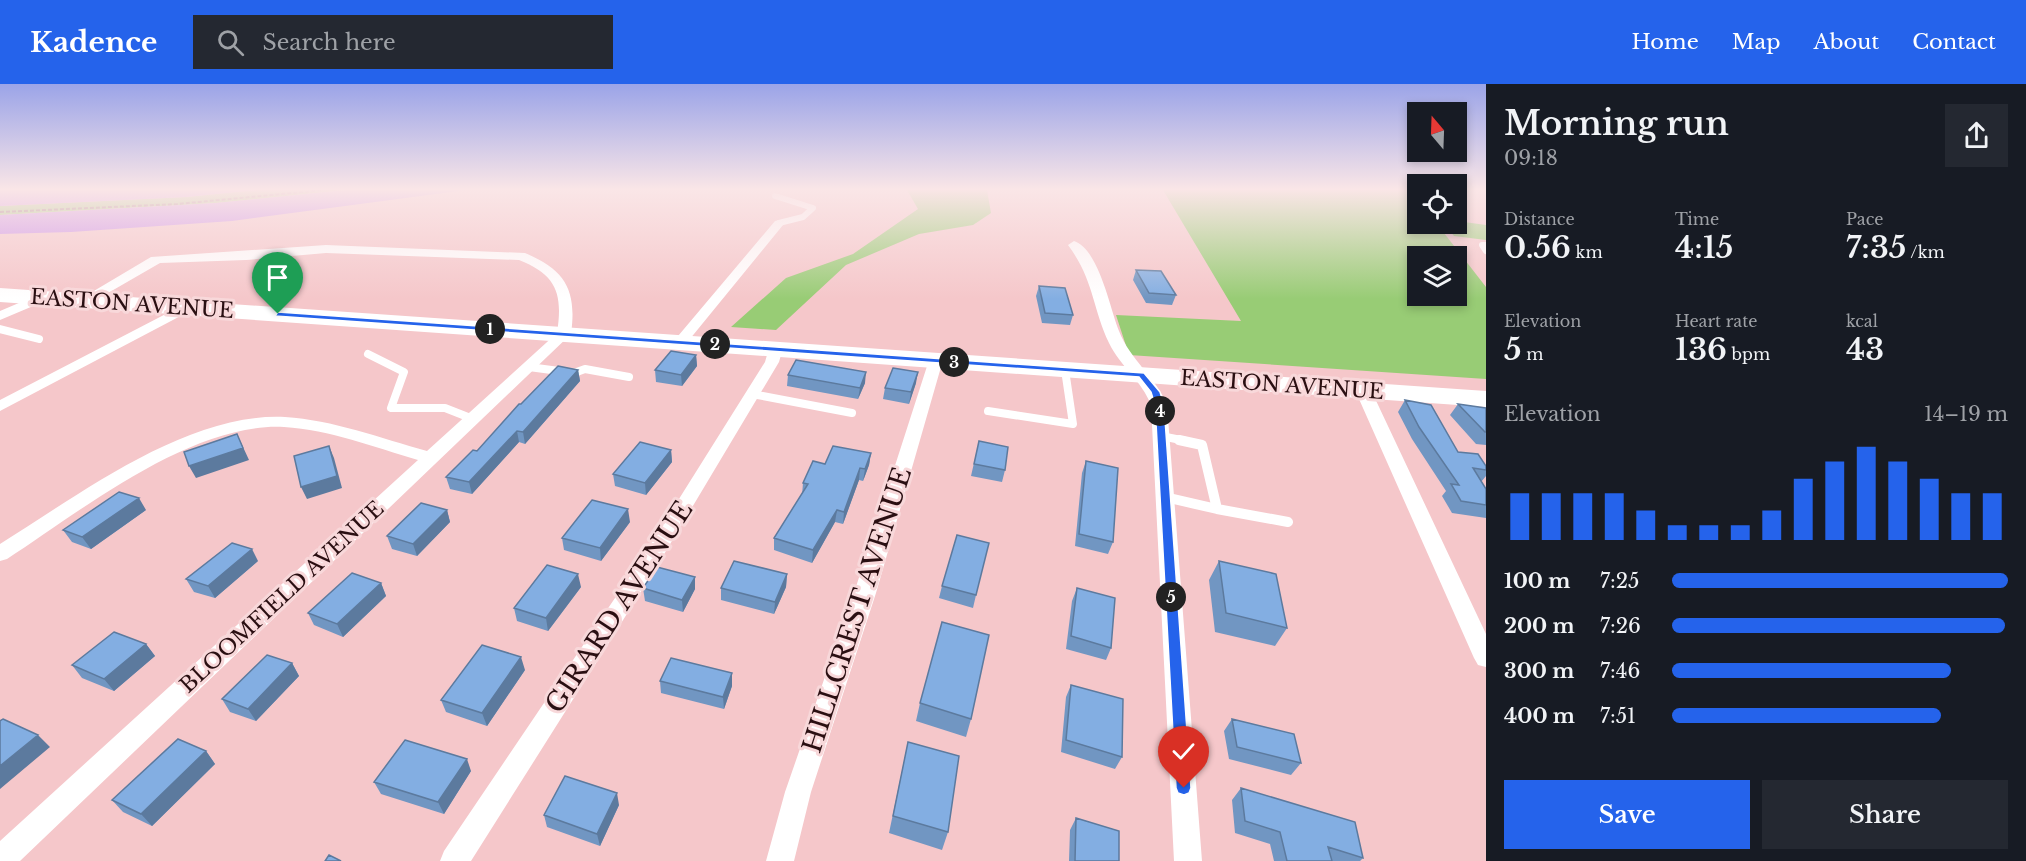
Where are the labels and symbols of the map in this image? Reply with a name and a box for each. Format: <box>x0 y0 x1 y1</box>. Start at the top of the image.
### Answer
north arrow <box>1407 102 1467 162</box>
pin <box>252 252 303 314</box>
street label: EASTON AVENUE <box>29 284 235 324</box>
pin: 1 <box>475 314 505 344</box>
pin: 2 <box>700 329 730 359</box>
pin: 3 <box>939 347 969 377</box>
street label: EASTON AVENUE <box>1179 365 1385 405</box>
pin: 4 <box>1145 396 1175 426</box>
street label: HILLCREST AVENUE <box>796 463 918 757</box>
street label: GIRARD AVENUE <box>539 495 699 719</box>
street label: BLOOMFIELD AVENUE <box>175 496 389 698</box>
pin: 5 <box>1156 582 1186 612</box>
pin <box>1158 726 1209 788</box>

